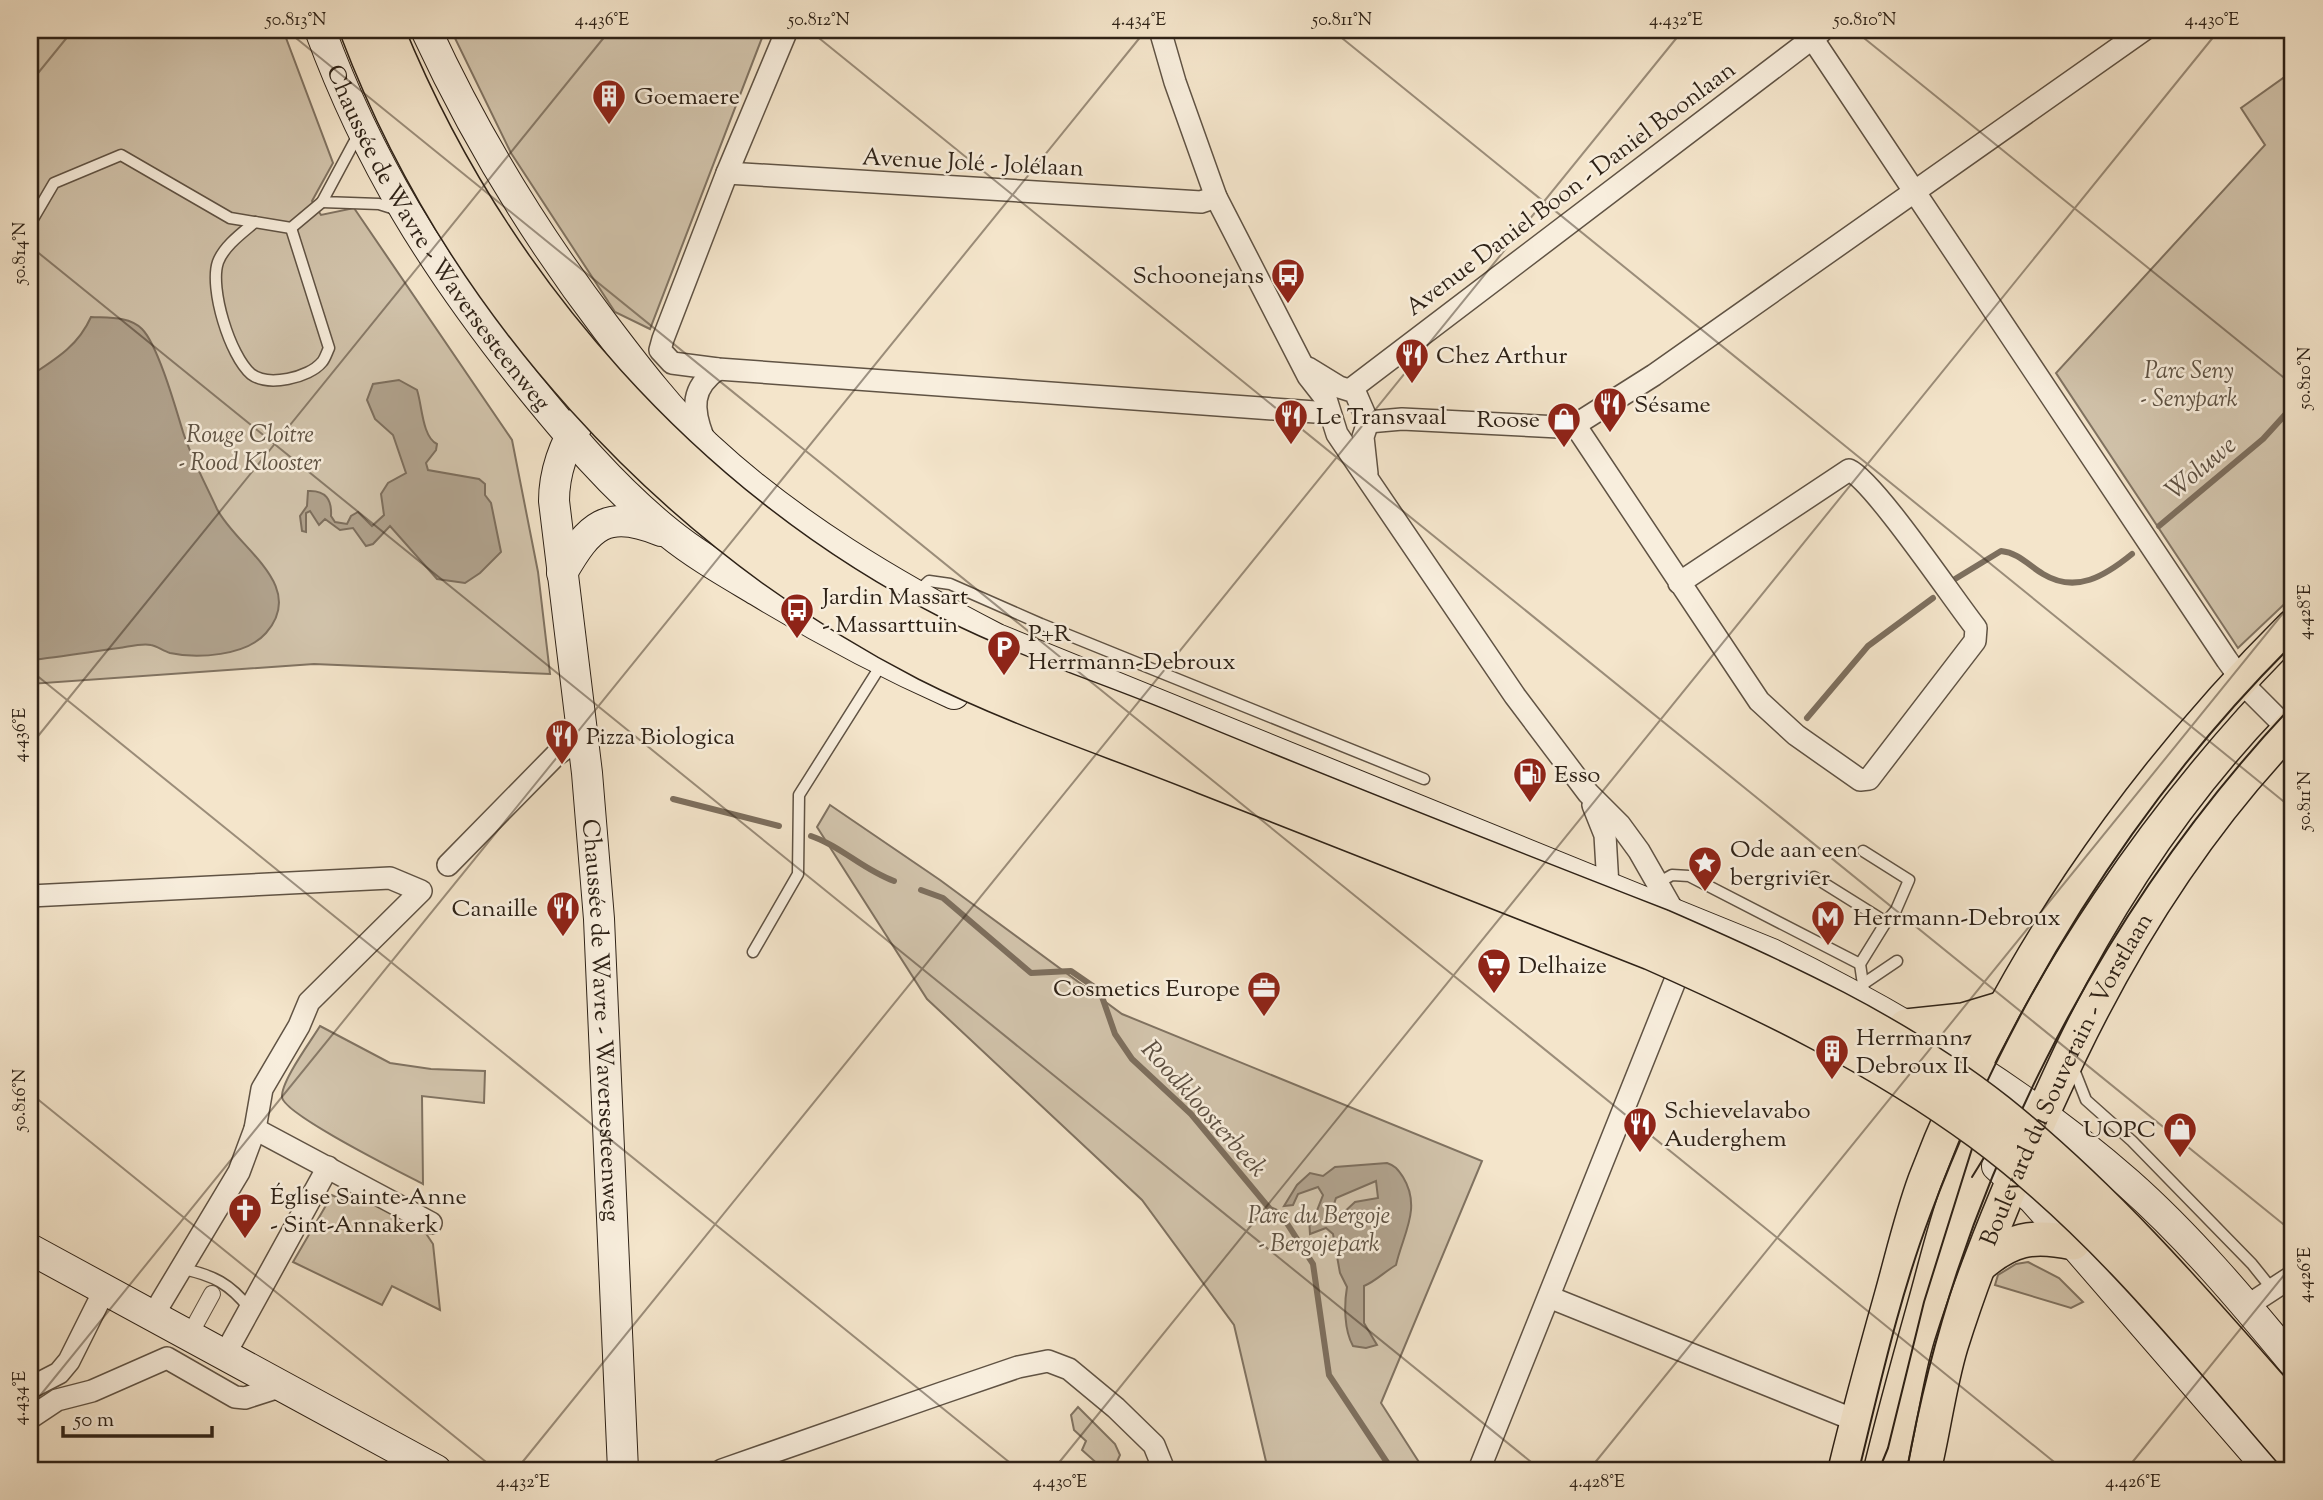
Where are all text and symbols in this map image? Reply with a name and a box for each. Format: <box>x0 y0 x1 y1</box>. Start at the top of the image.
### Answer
text: 50.813°N <box>265 8 326 34</box>
text: 4.436°E <box>575 8 629 34</box>
text: 50.812°N <box>787 8 850 34</box>
text: 4.434°E <box>1112 8 1166 34</box>
text: 50.811°N <box>1311 8 1372 34</box>
text: 4.432°E <box>1649 8 1703 34</box>
text: 50.810°N <box>1833 8 1896 34</box>
text: 4.430°E <box>2185 8 2239 34</box>
street label: Avenue Daniel Boon - Daniel Boonlaan <box>1399 54 1743 325</box>
street label: Chaussée de Wavre - Waversesteenweg <box>316 60 558 419</box>
building icon: Goemaere <box>590 77 628 126</box>
place label: Goemaere <box>634 81 740 115</box>
street label: Avenue Jolé - Jolélaan <box>861 141 1085 187</box>
text: 50.814°N <box>8 222 34 285</box>
bus stop icon: Schoonejans <box>1269 256 1307 305</box>
place label: Schoonejans <box>1133 260 1264 294</box>
restaurant icon: Chez Arthur <box>1393 336 1431 385</box>
place label: Chez Arthur <box>1436 340 1567 374</box>
text: 50.810°N <box>2293 347 2319 410</box>
park label: Parc Seny - Senypark <box>2140 355 2238 417</box>
restaurant icon: Sésame <box>1591 385 1629 434</box>
place label: Sésame <box>1634 389 1711 423</box>
restaurant icon: Le Transvaal <box>1272 397 1310 446</box>
shop icon: Roose <box>1545 400 1583 449</box>
place label: Le Transvaal <box>1316 401 1447 435</box>
place label: Roose <box>1477 404 1540 438</box>
park label: Rouge Cloître - Rood Klooster <box>178 419 322 481</box>
water label: Woluwe <box>2158 428 2245 510</box>
place label: Jardin Massart - Massarttuin <box>820 581 968 643</box>
text: 4.428°E <box>2293 584 2319 640</box>
bus stop icon: Jardin Massart - Massarttuin <box>778 591 816 640</box>
place label: P+R Herrmann-Debroux <box>1028 618 1236 680</box>
parking icon: P+R Herrmann-Debroux <box>985 628 1023 677</box>
text: 4.436°E <box>8 708 34 762</box>
restaurant icon: Pizza Biologica <box>543 717 581 766</box>
place label: Pizza Biologica <box>586 721 735 755</box>
fuel station icon: Esso <box>1511 755 1549 804</box>
place label: Esso <box>1554 759 1601 793</box>
text: 50.811°N <box>2293 771 2319 832</box>
street label: Chaussée de Wavre - Waversesteenweg <box>572 818 627 1223</box>
place label: Ode aan een bergrivier <box>1730 834 1858 896</box>
place icon: Ode aan een bergrivier <box>1686 844 1724 893</box>
restaurant icon: Canaille <box>544 889 582 938</box>
place label: Canaille <box>452 893 538 927</box>
metro station icon: Herrmann-Debroux <box>1809 898 1847 947</box>
place label: Herrmann-Debroux <box>1853 902 2061 936</box>
street label: Boulevard du Souverain - Vorstlaan <box>1973 907 2162 1251</box>
supermarket icon: Delhaize <box>1475 946 1513 995</box>
place label: Delhaize <box>1518 950 1607 984</box>
office icon: Cosmetics Europe <box>1245 969 1283 1018</box>
place label: Cosmetics Europe <box>1053 973 1240 1007</box>
place label: Herrmann Debroux II <box>1856 1022 1969 1084</box>
building icon: Herrmann Debroux II <box>1813 1032 1851 1081</box>
water label: Roodkloosterbeek <box>1131 1033 1275 1187</box>
text: 50.816°N <box>8 1069 34 1132</box>
place label: Schievelavabo Auderghem <box>1664 1095 1811 1157</box>
restaurant icon: Schievelavabo Auderghem <box>1621 1105 1659 1154</box>
shop icon: UOPC <box>2161 1110 2199 1159</box>
place label: UOPC <box>2083 1114 2156 1148</box>
place label: Église Sainte-Anne - Sint-Annakerk <box>270 1181 467 1243</box>
church icon: Église Sainte-Anne - Sint-Annakerk <box>226 1191 264 1240</box>
park label: Parc du Bergoje - Bergojepark <box>1248 1200 1390 1262</box>
text: 4.426°E <box>2293 1247 2319 1303</box>
text: 4.434°E <box>8 1371 34 1425</box>
scale bar <box>63 1395 212 1439</box>
text: 50 m <box>73 1406 114 1436</box>
text: 4.432°E <box>496 1470 550 1496</box>
text: 4.430°E <box>1033 1470 1087 1496</box>
text: 4.428°E <box>1569 1470 1625 1496</box>
text: 4.426°E <box>2105 1470 2161 1496</box>

